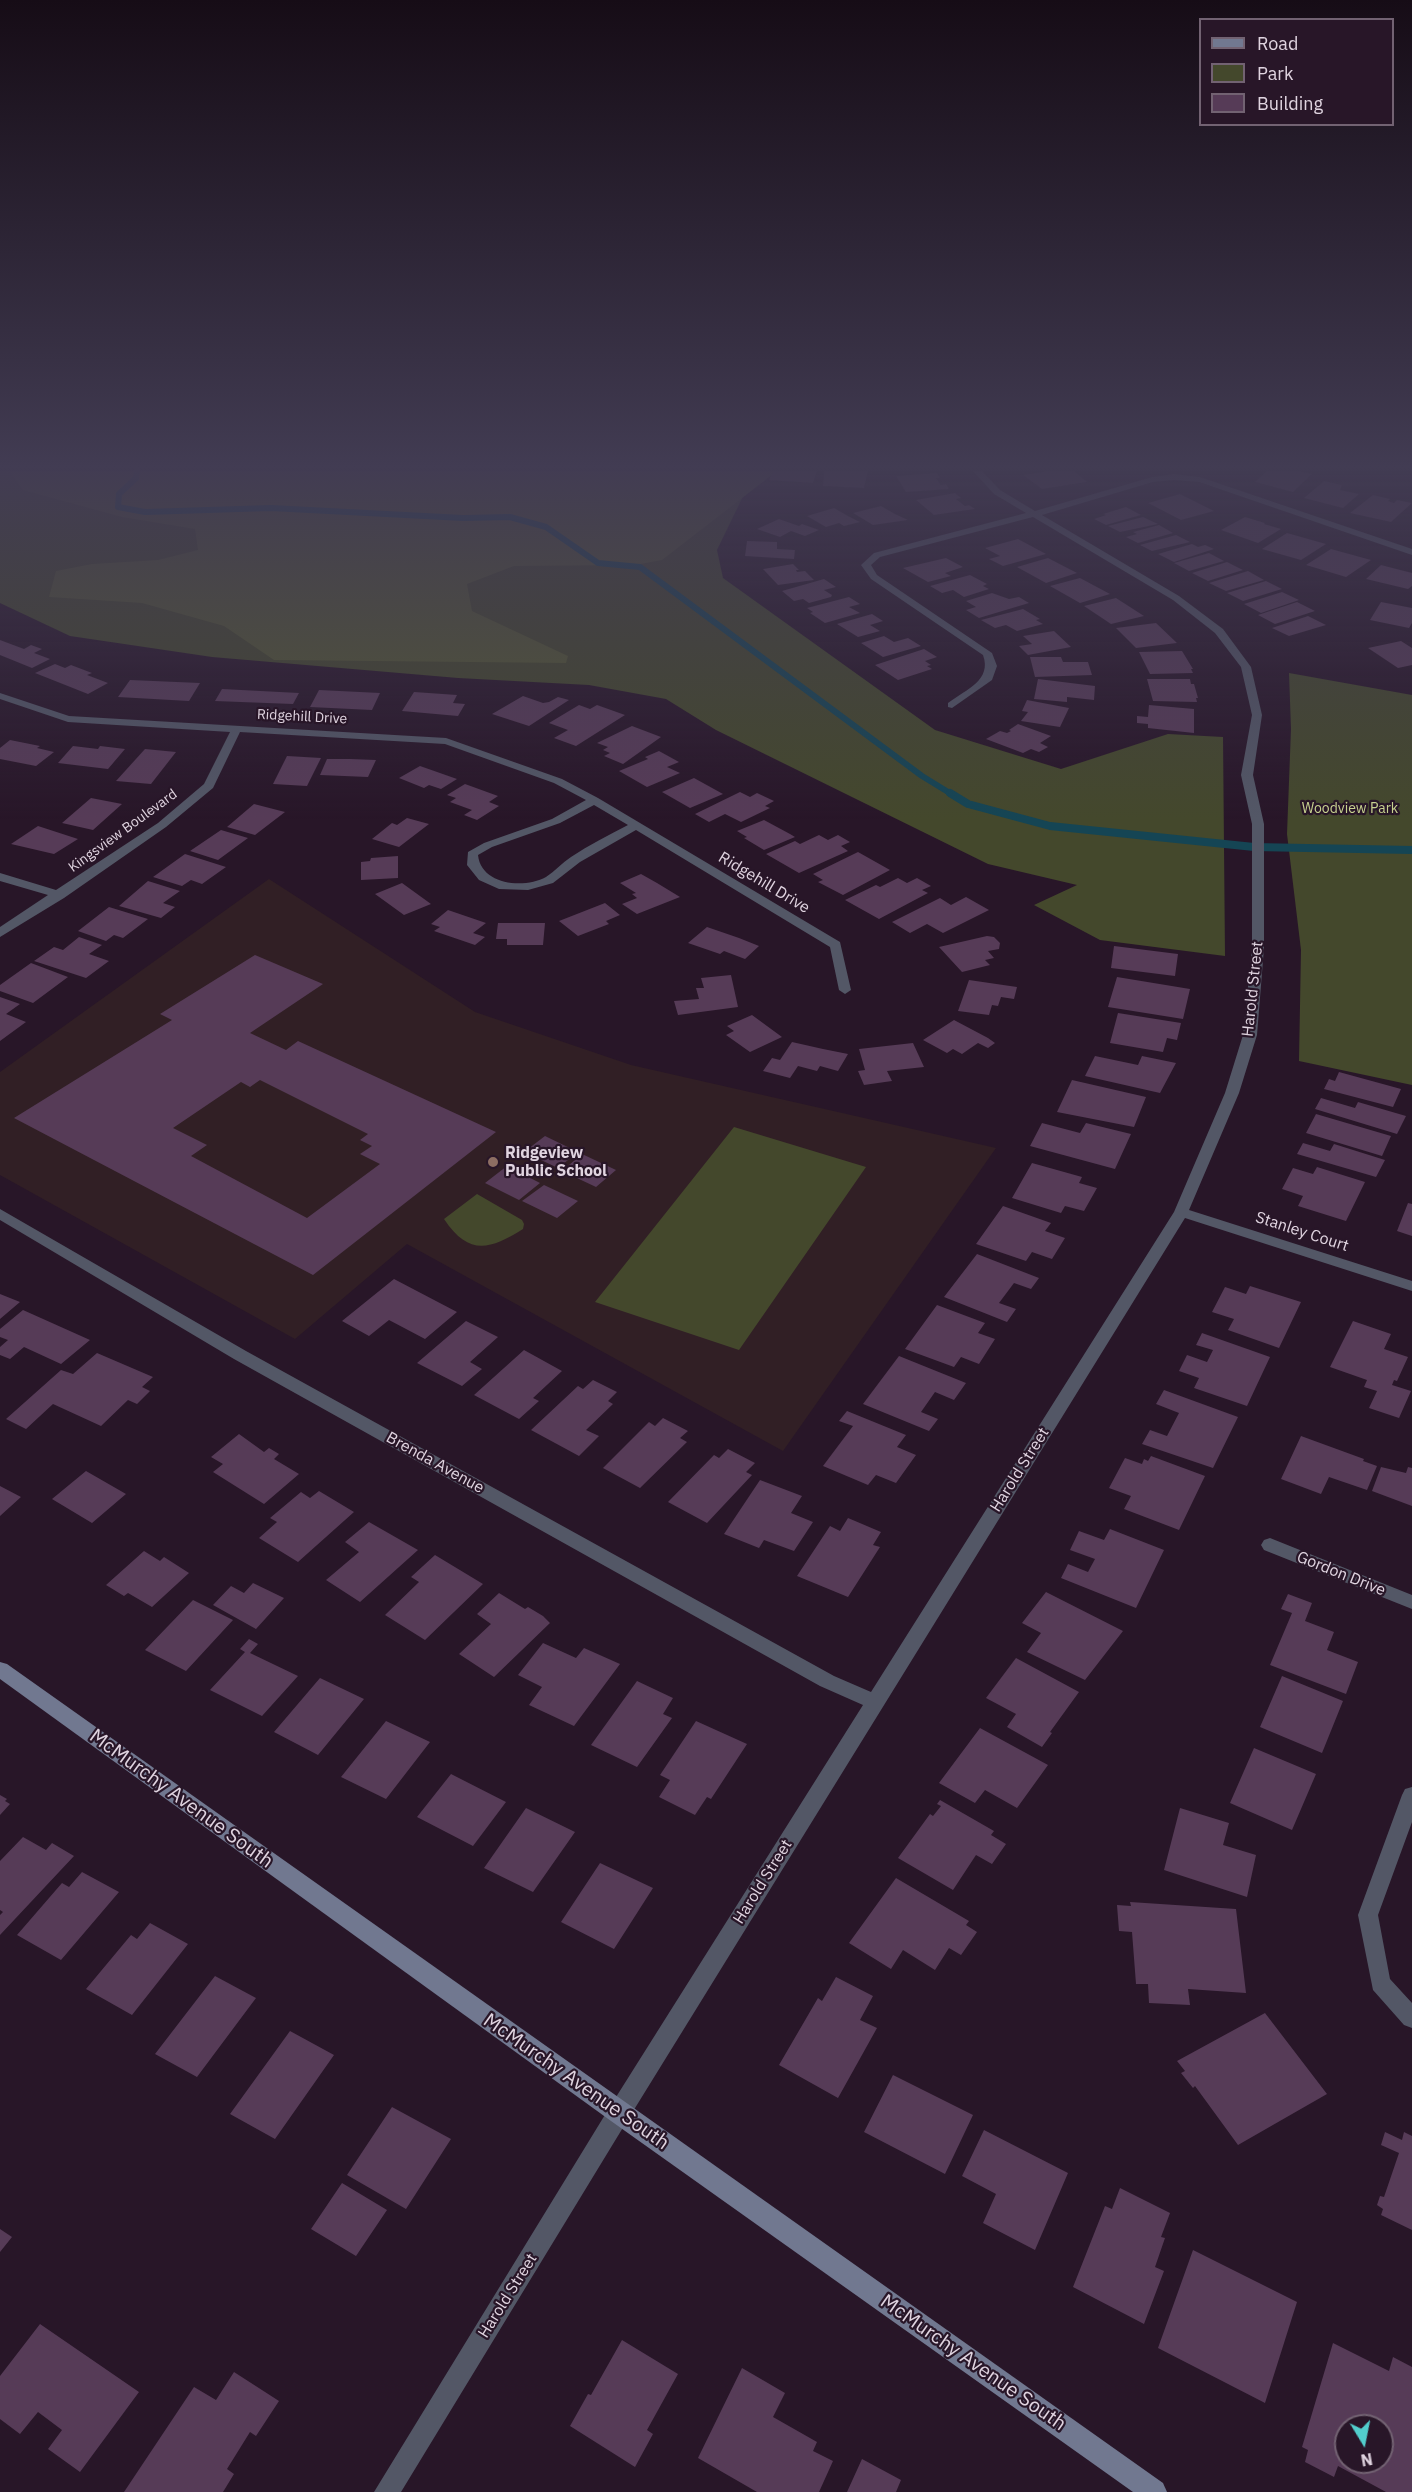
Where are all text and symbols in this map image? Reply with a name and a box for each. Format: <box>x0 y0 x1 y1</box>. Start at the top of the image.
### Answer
legend <box>1199 18 1394 126</box>
text: Road <box>1257 32 1298 55</box>
text: Park <box>1257 62 1293 85</box>
text: Building <box>1257 92 1323 115</box>
street label: Ridgehill Drive <box>256 706 348 728</box>
street label: Kingsview Boulevard <box>65 786 181 876</box>
park label: Woodview Park <box>1302 801 1398 817</box>
street label: Ridgehill Drive <box>715 848 813 918</box>
street label: Harold Street <box>1238 940 1268 1038</box>
place label: Ridgeview Public School <box>505 1143 607 1181</box>
marker: Ridgeview Public School <box>486 1155 500 1169</box>
street label: Stanley Court <box>1253 1208 1351 1256</box>
street label: Harold Street <box>986 1424 1054 1516</box>
street label: Brenda Avenue <box>383 1428 487 1498</box>
street label: Gordon Drive <box>1294 1547 1388 1601</box>
street label: McMurchy Avenue South <box>84 1724 278 1874</box>
street label: Harold Street <box>729 1836 797 1928</box>
street label: McMurchy Avenue South <box>479 2009 673 2155</box>
street label: Harold Street <box>474 2250 542 2342</box>
street label: McMurchy Avenue South <box>876 2290 1070 2436</box>
north arrow <box>1334 2414 1394 2474</box>
text: N <box>1359 2449 1374 2471</box>

